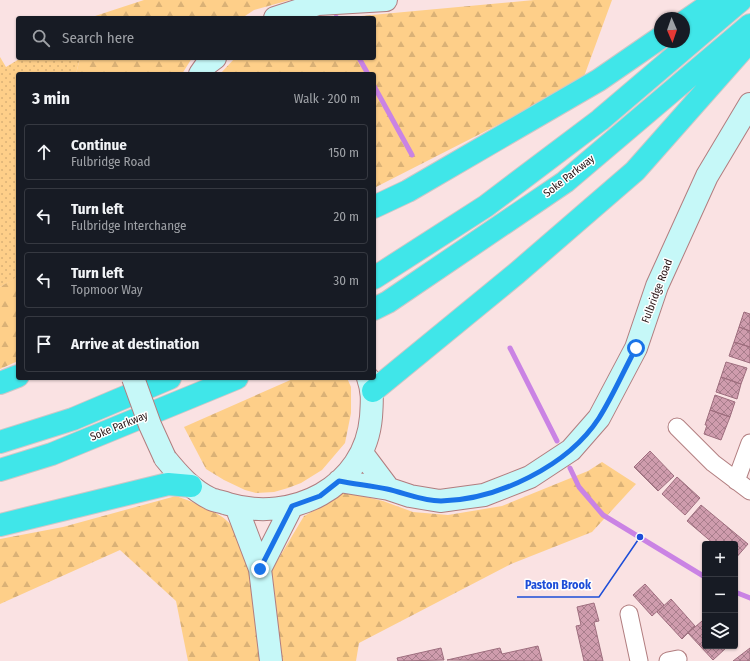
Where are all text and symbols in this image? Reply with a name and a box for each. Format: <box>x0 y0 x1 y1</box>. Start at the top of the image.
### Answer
north arrow <box>654 12 690 48</box>
search box <box>16 16 376 60</box>
icon: search <box>30 27 52 49</box>
text: Search here <box>62 29 134 47</box>
text: 3 min <box>32 88 70 109</box>
text: Walk · 200 m <box>294 91 360 106</box>
text: Continue <box>71 136 127 154</box>
icon: ahead <box>33 141 55 163</box>
text: 150 m <box>328 145 359 160</box>
street label: Soke Parkway <box>541 152 597 200</box>
text: Fulbridge Road <box>71 154 150 169</box>
text: Turn left <box>71 200 124 218</box>
icon: left <box>33 205 55 227</box>
text: 20 m <box>333 209 359 224</box>
text: Fulbridge Interchange <box>71 218 186 233</box>
street label: Fulbridge Road <box>639 257 675 325</box>
text: Turn left <box>71 264 124 282</box>
icon: left <box>33 269 55 291</box>
text: 30 m <box>333 273 359 288</box>
text: Topmoor Way <box>71 282 143 297</box>
icon: arrive <box>33 333 55 355</box>
text: Arrive at destination <box>71 335 199 353</box>
route start <box>627 339 645 357</box>
street label: Soke Parkway <box>88 409 150 443</box>
map controls <box>702 541 738 649</box>
button: + <box>702 541 738 577</box>
route end <box>251 560 269 578</box>
callout: Paston Brook <box>517 573 599 597</box>
button: − <box>702 577 738 613</box>
text: Paston Brook <box>525 578 592 592</box>
button: layers <box>702 613 738 649</box>

